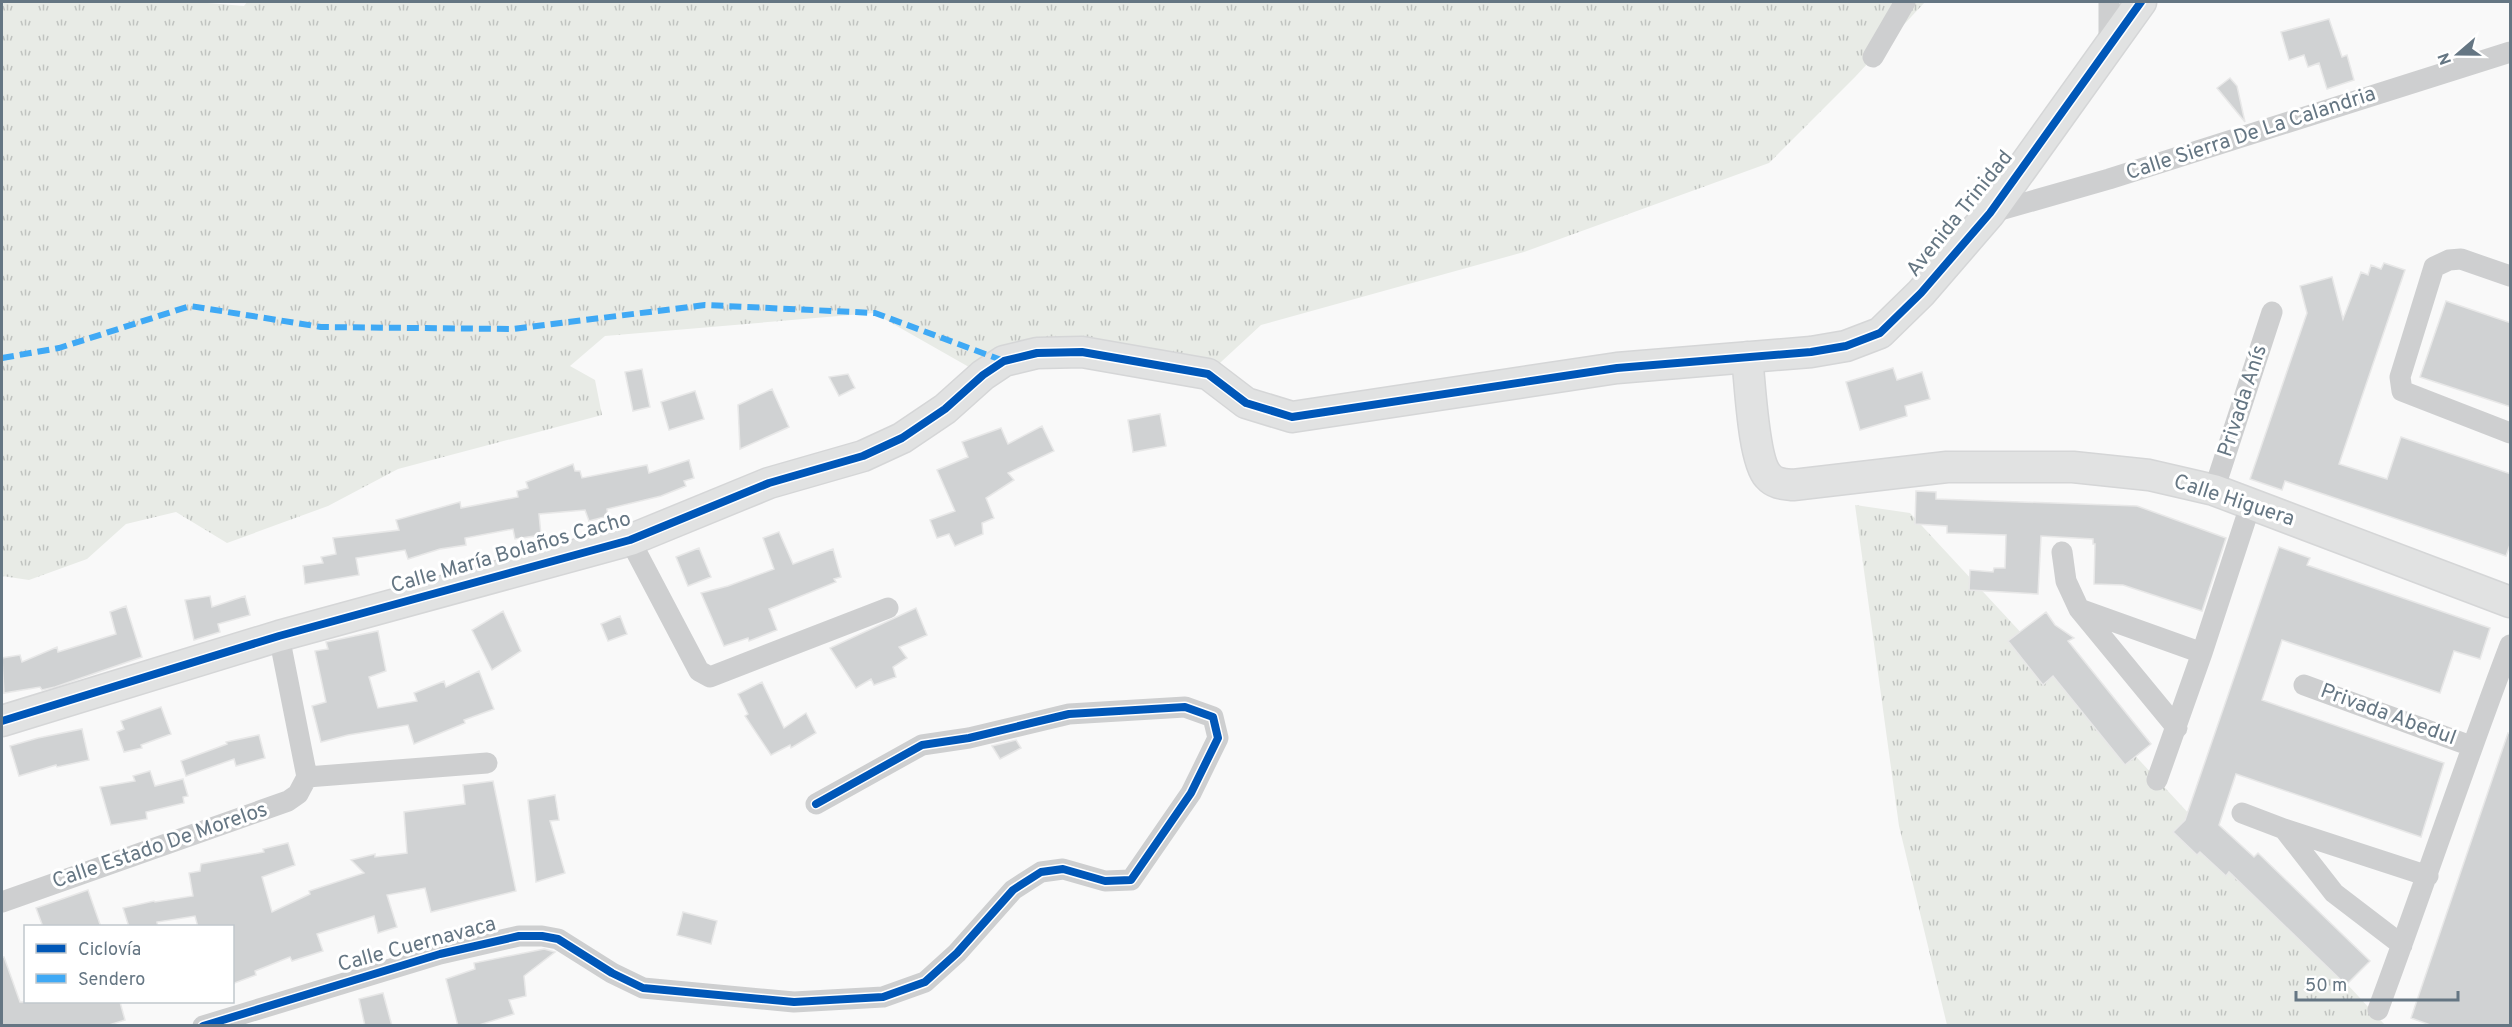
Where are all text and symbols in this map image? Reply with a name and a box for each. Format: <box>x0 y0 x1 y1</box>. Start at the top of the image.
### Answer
north arrow <box>2428 24 2488 84</box>
text: N <box>2434 50 2457 67</box>
street label: Calle Sierra De La Calandria <box>2123 81 2379 187</box>
street label: Avenida Trinidad <box>1901 145 2019 283</box>
street label: Privada Anís <box>2212 341 2274 461</box>
street label: Calle Higuera <box>2170 469 2298 533</box>
street label: Calle María Bolaños Cacho <box>388 506 634 600</box>
street label: Privada Abedul <box>2316 678 2460 752</box>
street label: Calle Estado De Morelos <box>49 796 271 896</box>
street label: Calle Cuernavaca <box>335 911 499 979</box>
legend <box>24 925 234 1003</box>
text: Ciclovía <box>78 939 141 962</box>
scale bar <box>2296 964 2458 1002</box>
text: Sendero <box>78 969 145 992</box>
text: 50 m <box>2305 975 2347 998</box>

